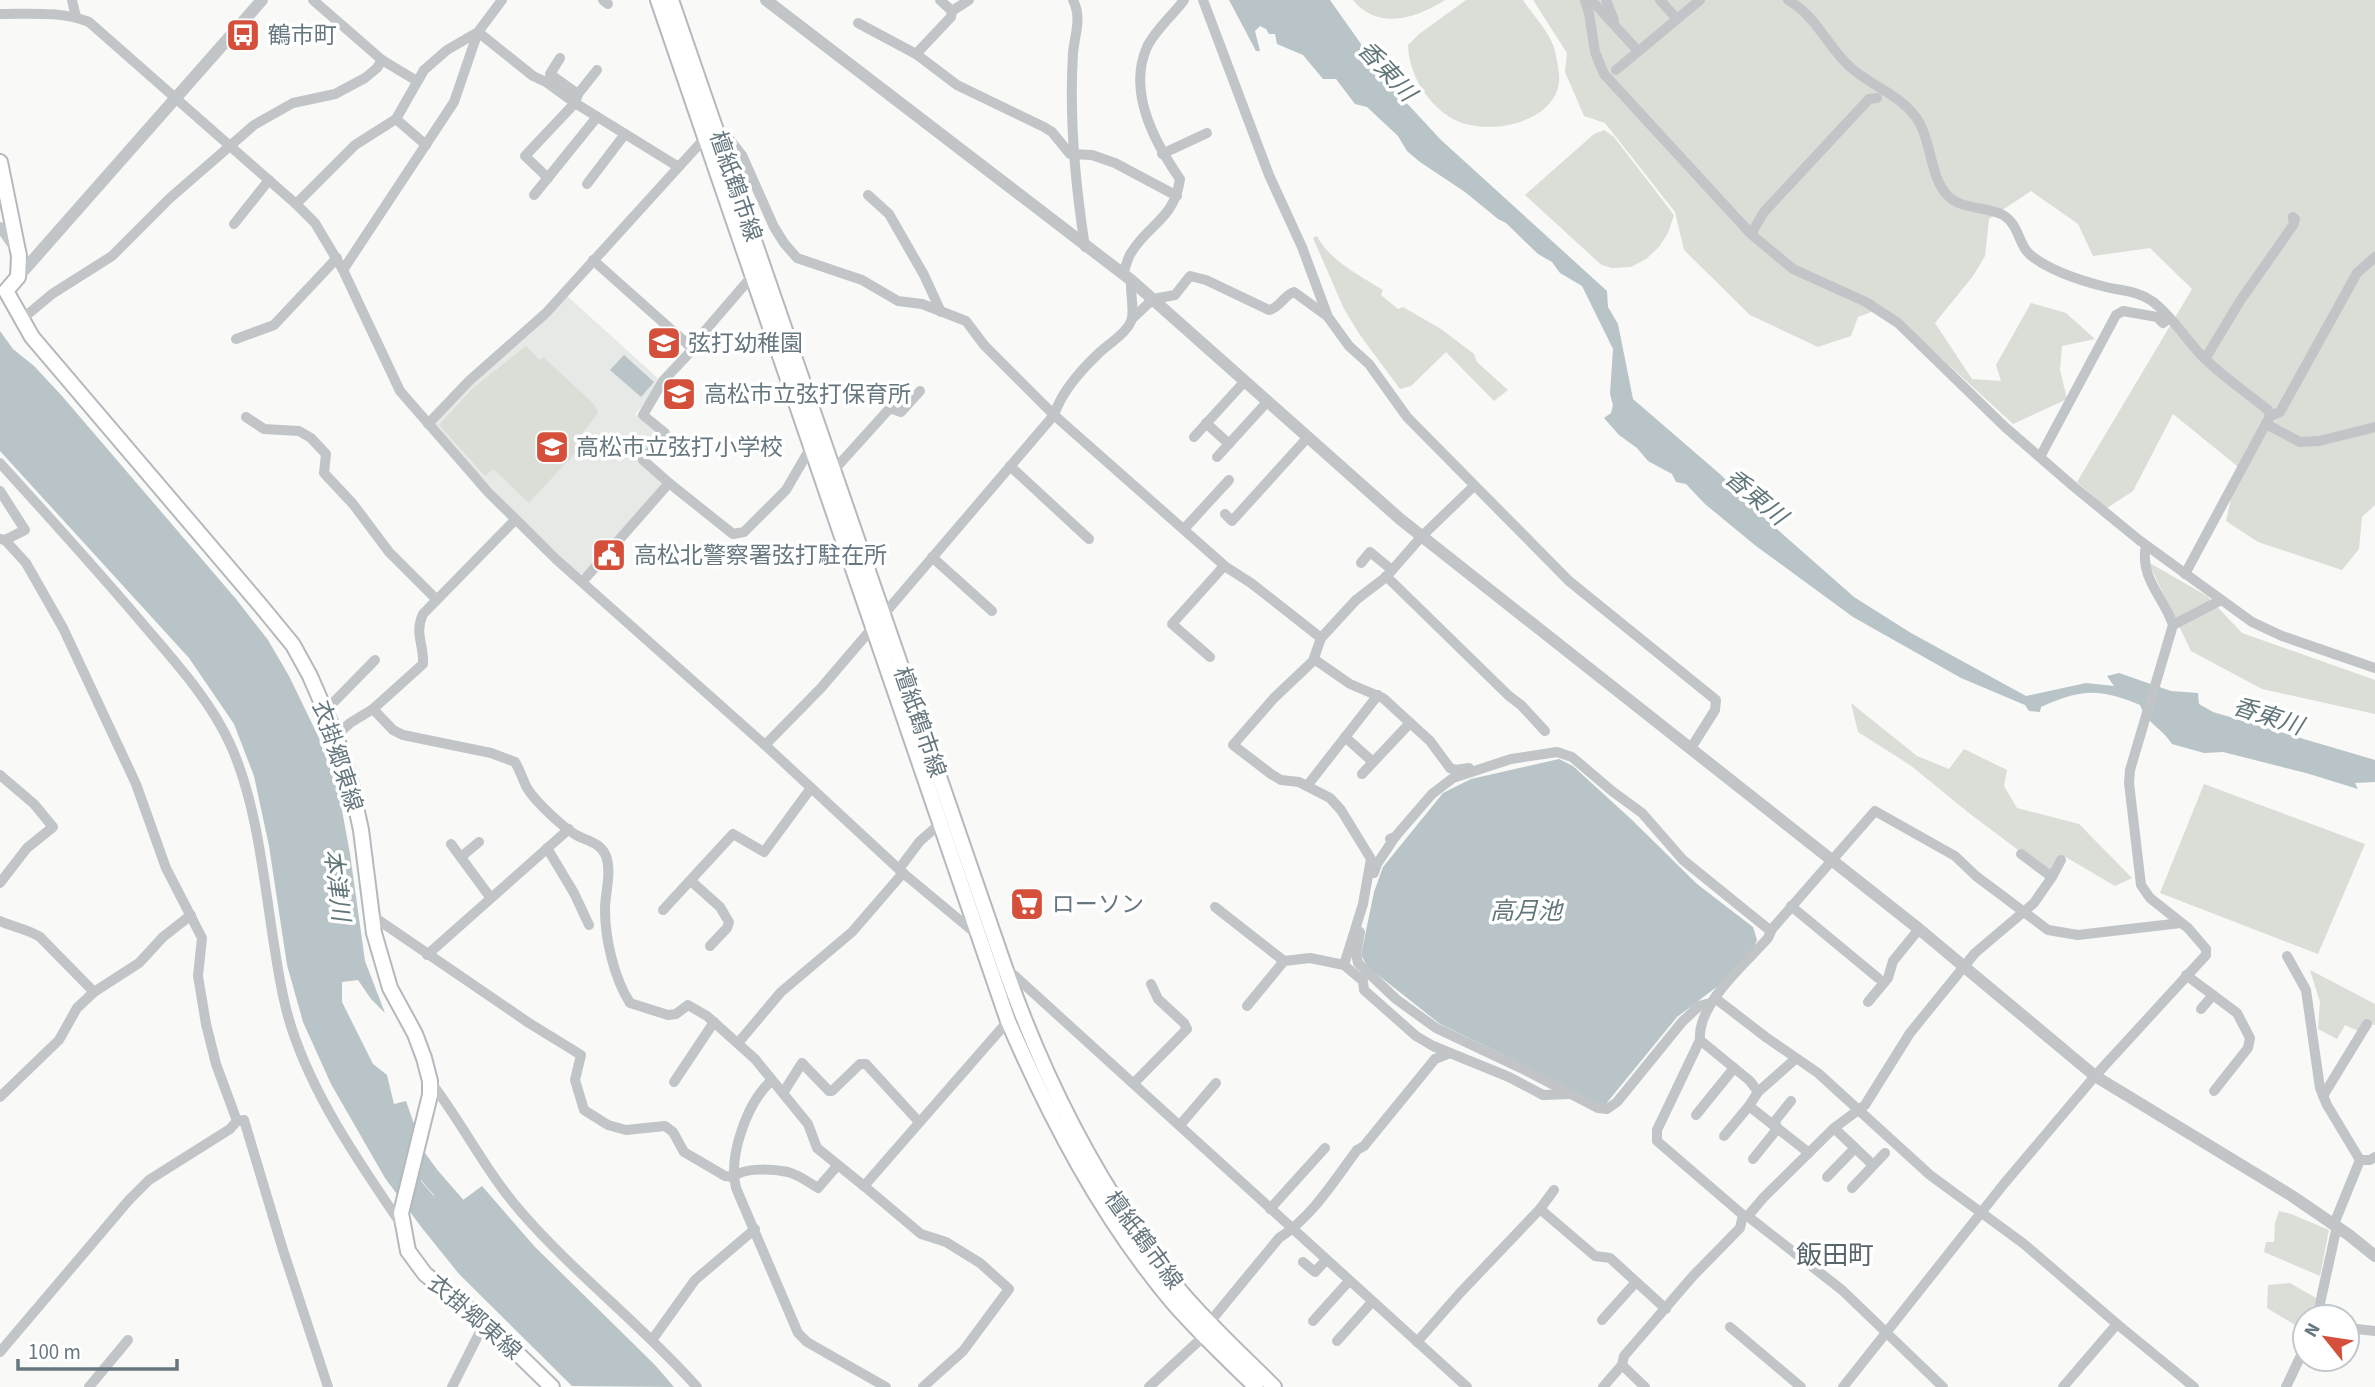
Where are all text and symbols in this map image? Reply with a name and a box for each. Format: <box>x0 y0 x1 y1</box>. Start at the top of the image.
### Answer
bus stop icon: 鶴市町 <box>224 16 262 54</box>
place label: 鶴市町 <box>268 19 337 52</box>
water label: 香東川 <box>1349 33 1426 112</box>
street label: 檀紙鶴市線 <box>701 126 770 246</box>
school or university icon: 弦打幼稚園 <box>645 324 683 362</box>
place label: 弦打幼稚園 <box>688 327 803 360</box>
school or university icon: 高松市立弦打保育所 <box>660 375 698 413</box>
place label: 高松市立弦打保育所 <box>704 378 911 411</box>
school or university icon: 高松市立弦打小学校 <box>533 428 571 466</box>
place label: 高松市立弦打小学校 <box>576 431 783 464</box>
water label: 香東川 <box>1717 461 1797 536</box>
public building icon: 高松北警察署弦打駐在所 <box>590 536 628 574</box>
place label: 高松北警察署弦打駐在所 <box>634 539 887 572</box>
street label: 檀紙鶴市線 <box>885 662 954 782</box>
water label: 香東川 <box>2228 689 2310 745</box>
street label: 衣掛郷東線 <box>304 696 371 816</box>
water label: 本津川 <box>315 847 359 926</box>
supermarket icon: ローソン <box>1008 885 1046 923</box>
place label: ローソン <box>1052 888 1144 921</box>
water label: 高月池 <box>1490 894 1564 929</box>
street label: 檀紙鶴市線 <box>1096 1184 1191 1297</box>
district label: 飯田町 <box>1796 1237 1874 1274</box>
street label: 衣掛郷東線 <box>420 1267 529 1368</box>
north arrow <box>2291 1303 2361 1373</box>
text: N <box>2298 1318 2327 1342</box>
scale bar <box>18 1328 177 1372</box>
text: 100 m <box>28 1337 81 1367</box>

